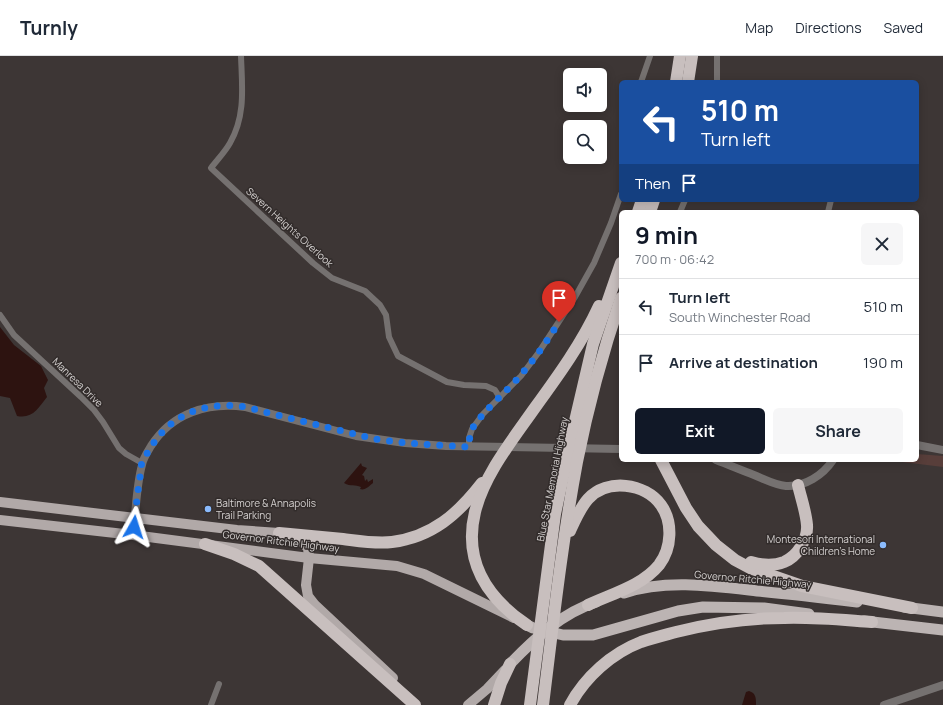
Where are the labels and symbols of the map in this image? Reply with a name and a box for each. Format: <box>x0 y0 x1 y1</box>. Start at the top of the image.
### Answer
street label: Severn Heights Overlook <box>243 184 337 271</box>
pin <box>542 281 576 322</box>
street label: Manresa Drive <box>50 354 107 410</box>
street label: Blue Star Memorial Highway <box>533 415 571 543</box>
place label: Baltimore & Annapolis Trail Parking <box>216 496 316 522</box>
marker: Baltimore & Annapolis Trail Parking <box>203 504 213 514</box>
position arrow <box>113 506 155 548</box>
street label: Governor Ritchie Highway <box>222 527 341 555</box>
place label: Montesori International Children's Home <box>767 532 875 558</box>
marker: Montesori International Children's Home <box>878 540 888 550</box>
street label: Governor Ritchie Highway <box>694 567 813 591</box>

